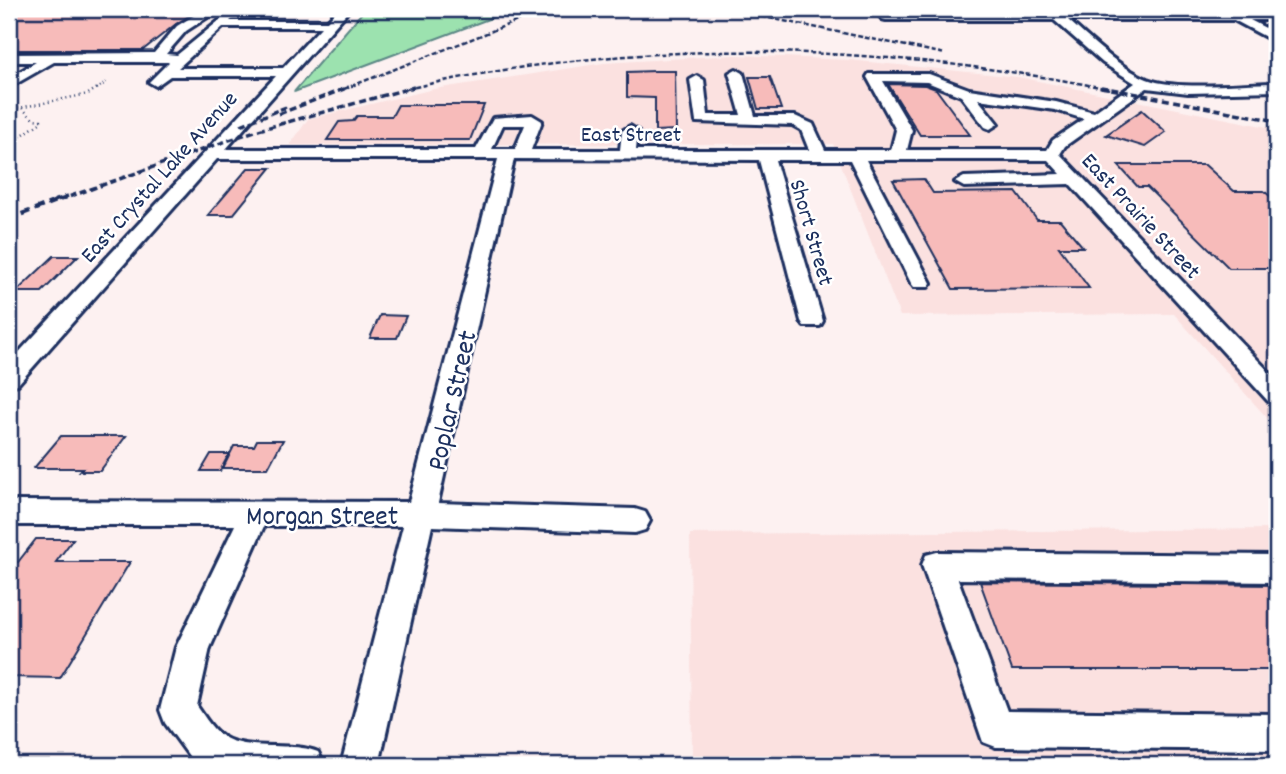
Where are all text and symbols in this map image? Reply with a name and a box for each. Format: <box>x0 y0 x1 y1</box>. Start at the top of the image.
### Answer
street label: East Crystal Lake Avenue <box>74 85 247 272</box>
street label: East Street <box>581 120 681 153</box>
street label: East Prairie Street <box>1072 147 1207 288</box>
street label: Short Street <box>779 176 841 290</box>
street label: Poplar Street <box>419 327 490 475</box>
street label: Morgan Street <box>246 499 398 539</box>

